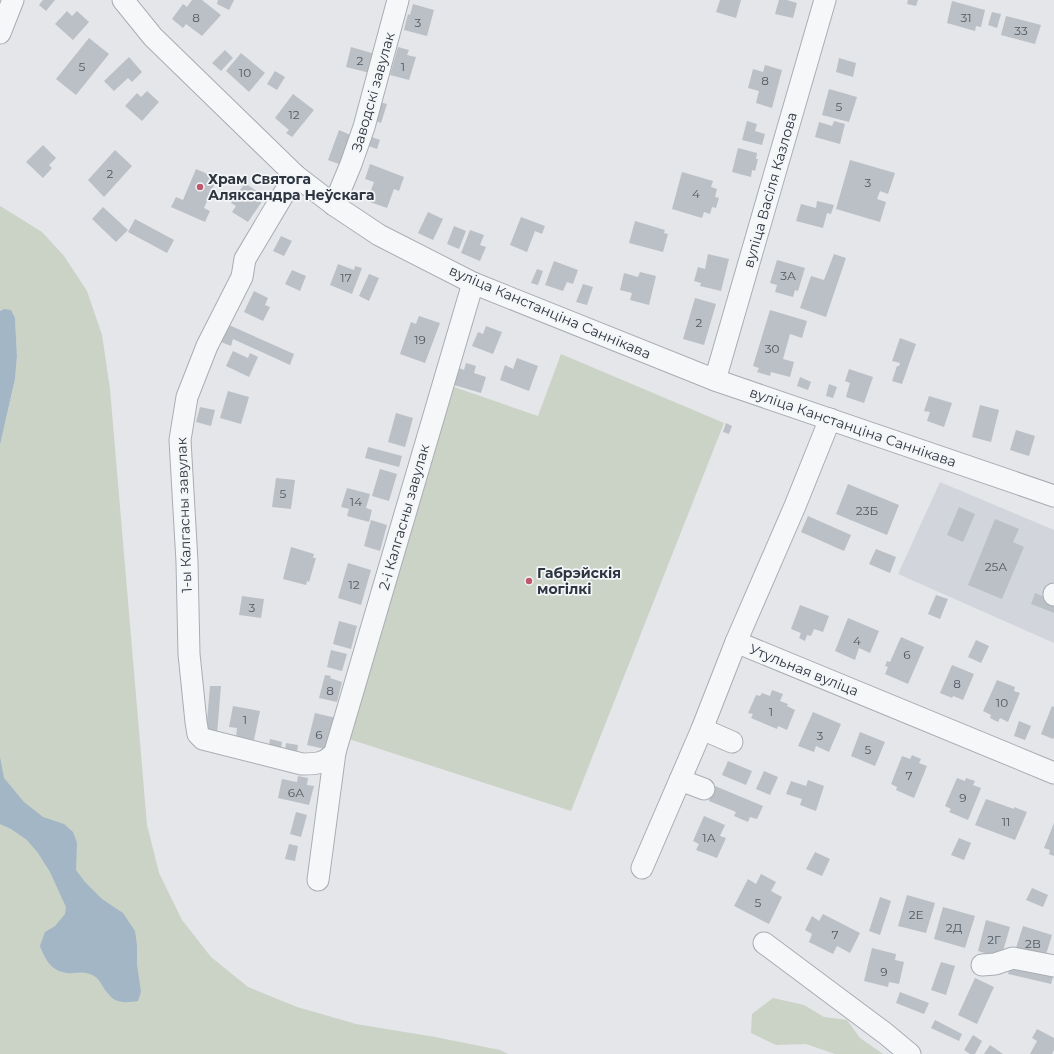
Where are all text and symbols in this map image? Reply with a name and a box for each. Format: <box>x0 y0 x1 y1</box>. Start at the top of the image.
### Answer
house number: 8 <box>192 10 200 25</box>
house number: 31 <box>960 10 972 25</box>
house number: 3 <box>415 15 422 30</box>
house number: 33 <box>1014 23 1028 38</box>
street label: Заводскі завулак <box>347 30 399 154</box>
house number: 2 <box>357 53 364 68</box>
house number: 5 <box>79 59 86 74</box>
house number: 1 <box>401 59 405 74</box>
house number: 10 <box>239 65 251 80</box>
house number: 8 <box>761 73 769 88</box>
house number: 5 <box>836 99 843 114</box>
house number: 12 <box>288 107 300 122</box>
street label: вуліца Васіля Казлова <box>739 110 801 270</box>
house number: 2 <box>107 166 114 181</box>
place label: Храм Святога Аляксандра Неўскага <box>208 170 374 204</box>
house number: 3 <box>865 175 872 190</box>
marker: Храм Святога Аляксандра Неўскага <box>195 182 205 192</box>
house number: 4 <box>692 186 700 201</box>
street label: вуліца Канстанціна Саннікава <box>446 261 654 363</box>
house number: 3А <box>780 268 796 283</box>
house number: 17 <box>340 270 352 285</box>
house number: 2 <box>696 315 703 330</box>
house number: 19 <box>414 332 426 347</box>
house number: 30 <box>765 341 779 356</box>
street label: вуліца Канстанціна Саннікава <box>747 383 959 471</box>
street label: 1-ы Калгасны завулак <box>172 437 196 593</box>
street label: 2-і Калгасны завулак <box>375 442 433 592</box>
house number: 5 <box>280 486 287 501</box>
house number: 14 <box>350 494 362 509</box>
house number: 23Б <box>856 503 878 518</box>
house number: 25А <box>985 559 1007 574</box>
place label: Габрэйскія могілкі <box>537 564 621 598</box>
marker: Габрэйскія могілкі <box>524 576 534 586</box>
house number: 12 <box>348 577 360 592</box>
house number: 3 <box>249 600 256 615</box>
house number: 4 <box>853 633 861 648</box>
street label: Утульная вуліца <box>747 640 861 700</box>
house number: 6 <box>903 647 911 662</box>
house number: 8 <box>953 676 961 691</box>
house number: 8 <box>326 683 334 698</box>
house number: 10 <box>996 695 1008 710</box>
house number: 1 <box>769 704 773 719</box>
house number: 1 <box>243 712 247 727</box>
house number: 6 <box>315 727 323 742</box>
house number: 3 <box>817 728 824 743</box>
house number: 5 <box>865 742 872 757</box>
house number: 7 <box>905 768 913 783</box>
house number: 6А <box>288 785 304 800</box>
house number: 9 <box>959 790 967 805</box>
house number: 11 <box>1002 814 1010 829</box>
house number: 1А <box>702 830 716 845</box>
house number: 5 <box>755 895 762 910</box>
house number: 2Е <box>909 907 923 922</box>
house number: 2Д <box>946 920 963 935</box>
house number: 7 <box>831 927 839 942</box>
house number: 2Г <box>987 932 1001 947</box>
house number: 2В <box>1025 936 1041 951</box>
house number: 9 <box>880 964 888 979</box>

